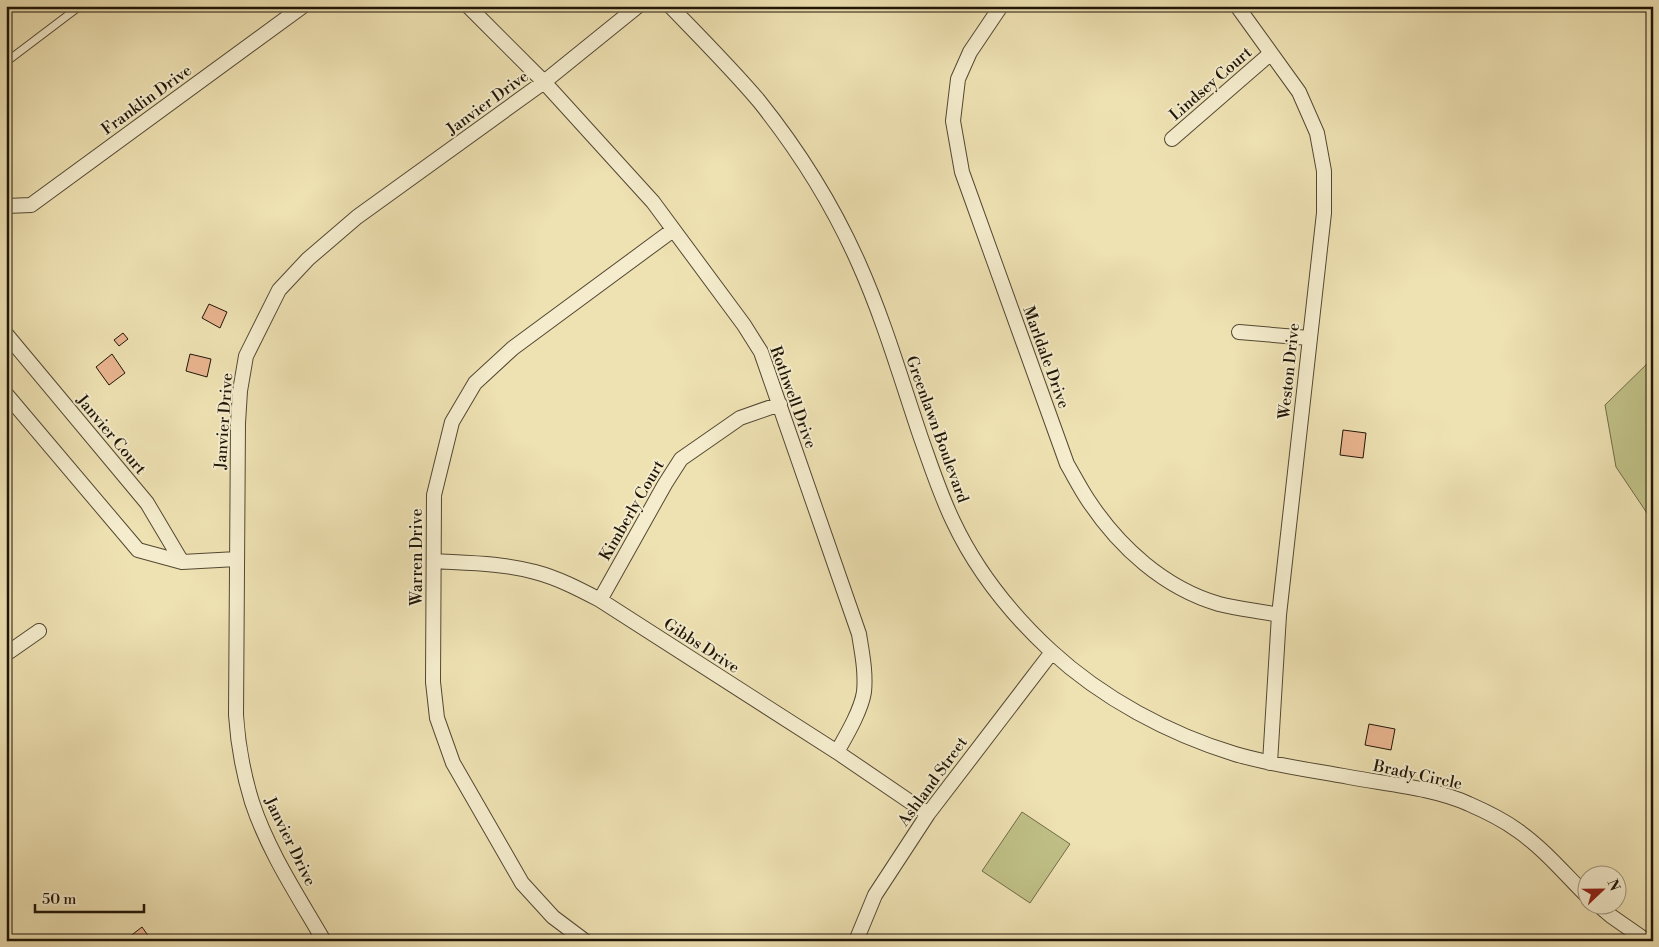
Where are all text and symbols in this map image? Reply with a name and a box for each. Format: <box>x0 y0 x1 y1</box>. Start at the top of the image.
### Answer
street label: Lindsey Court <box>1165 42 1256 125</box>
street label: Franklin Drive <box>98 60 196 139</box>
street label: Janvier Drive <box>442 66 533 140</box>
street label: Marldale Drive <box>1018 303 1074 411</box>
street label: Weston Drive <box>1274 322 1304 421</box>
street label: Rothwell Drive <box>765 343 821 451</box>
street label: Greenlawn Boulevard <box>901 353 973 506</box>
street label: Janvier Drive <box>211 372 237 471</box>
street label: Janvier Court <box>71 390 151 479</box>
street label: Kimberly Court <box>595 456 669 564</box>
street label: Warren Drive <box>407 508 427 607</box>
street label: Gibbs Drive <box>660 614 743 678</box>
street label: Ashland Street <box>893 733 972 831</box>
street label: Brady Circle <box>1371 756 1464 794</box>
street label: Janvier Drive <box>260 793 320 889</box>
north arrow <box>1576 864 1626 914</box>
text: N <box>1603 877 1624 894</box>
scale bar <box>35 882 144 914</box>
text: 50 m <box>42 890 76 909</box>

